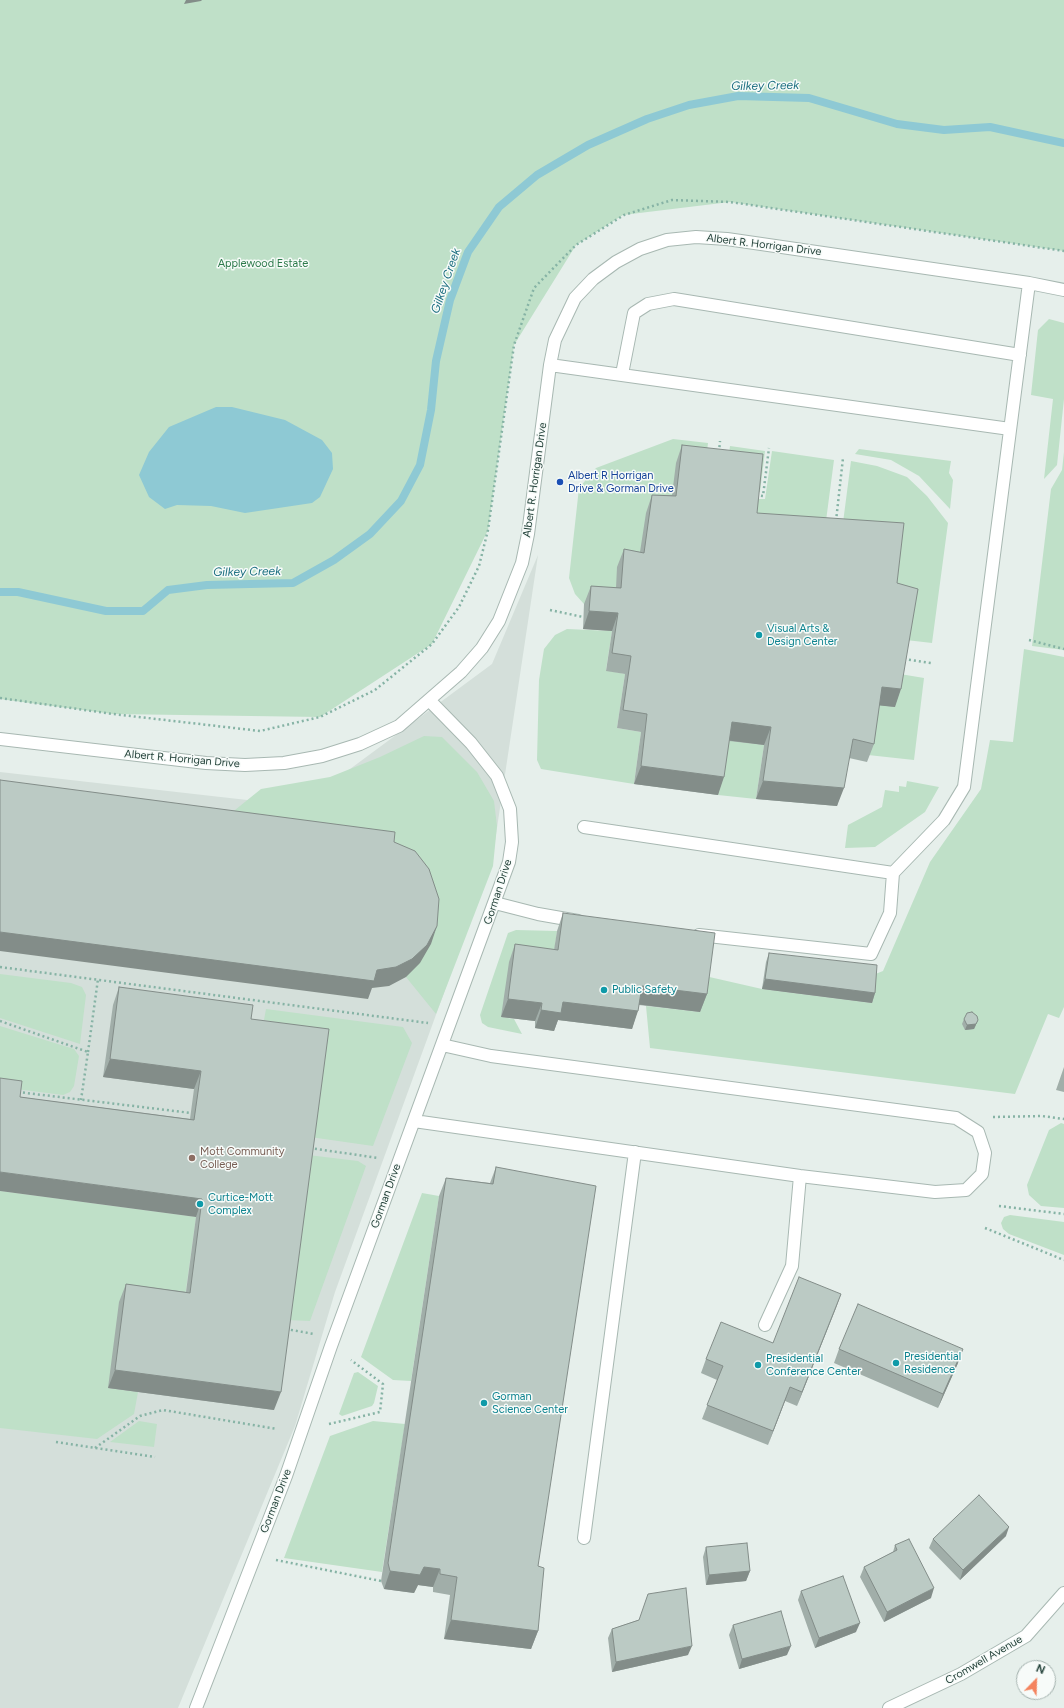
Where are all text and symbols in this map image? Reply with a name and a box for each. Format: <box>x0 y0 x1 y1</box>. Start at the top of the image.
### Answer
water label: Gilkey Creek <box>731 78 799 94</box>
street label: Albert R. Horrigan Drive <box>706 231 822 259</box>
water label: Gilkey Creek <box>428 247 464 315</box>
park label: Applewood Estate <box>218 257 308 271</box>
street label: Albert R. Horrigan Drive <box>520 422 550 538</box>
place label: Albert R Horrigan Drive & Gorman Drive <box>568 469 674 495</box>
marker: Albert R Horrigan Drive & Gorman Drive <box>555 477 565 487</box>
water label: Gilkey Creek <box>213 564 281 580</box>
place label: Visual Arts & Design Center <box>767 622 837 648</box>
marker: Visual Arts & Design Center <box>754 630 764 640</box>
street label: Albert R. Horrigan Drive <box>124 747 240 771</box>
street label: Gorman Drive <box>481 858 515 926</box>
place label: Public Safety <box>612 983 677 997</box>
marker: Public Safety <box>599 985 609 995</box>
place label: Mott Community College <box>200 1145 285 1171</box>
marker: Mott Community College <box>187 1153 197 1163</box>
street label: Gorman Drive <box>368 1162 404 1230</box>
place label: Curtice-Mott Complex <box>208 1191 273 1217</box>
marker: Curtice-Mott Complex <box>195 1199 205 1209</box>
place label: Presidential Residence <box>904 1350 961 1376</box>
place label: Presidential Conference Center <box>766 1352 861 1378</box>
marker: Presidential Residence <box>891 1358 901 1368</box>
marker: Presidential Conference Center <box>753 1360 763 1370</box>
place label: Gorman Science Center <box>492 1390 568 1416</box>
marker: Gorman Science Center <box>479 1398 489 1408</box>
street label: Gorman Drive <box>258 1467 294 1535</box>
street label: Cromwell Avenue <box>943 1633 1025 1687</box>
north arrow <box>1016 1660 1056 1700</box>
text: N <box>1034 1662 1047 1677</box>

